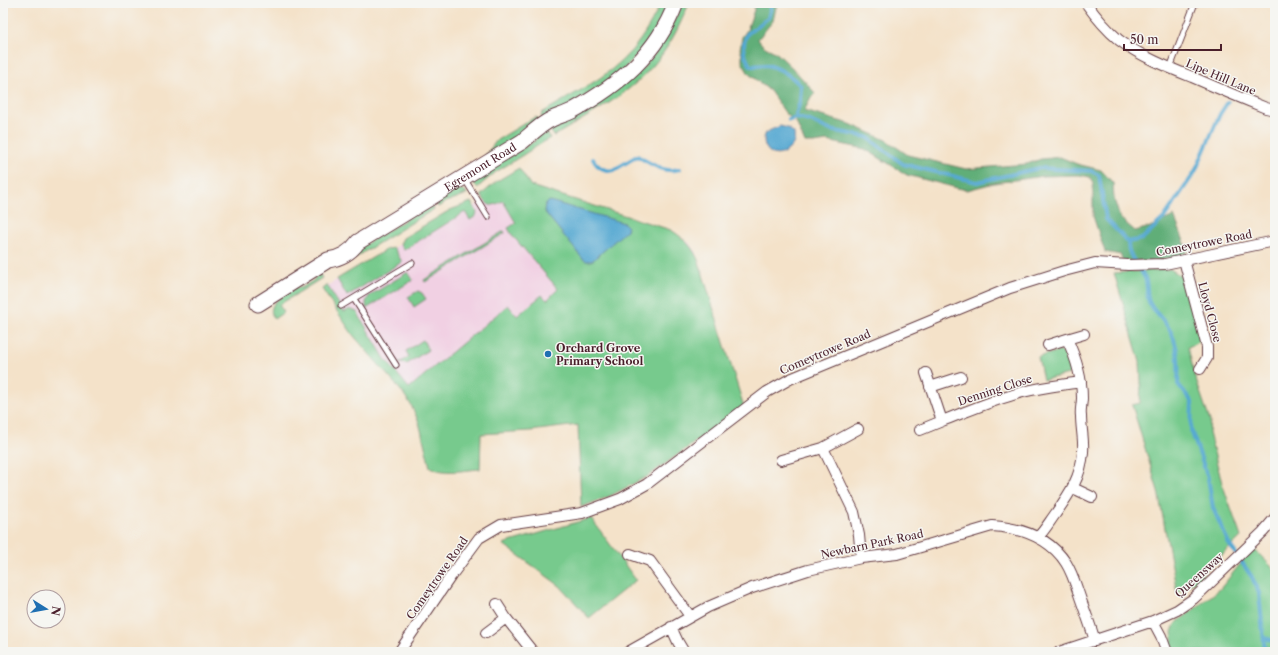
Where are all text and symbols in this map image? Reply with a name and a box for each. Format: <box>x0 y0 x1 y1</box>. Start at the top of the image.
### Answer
scale bar <box>1124 26 1221 52</box>
text: 50 m <box>1130 32 1159 47</box>
street label: Lipe Hill Lane <box>1184 56 1258 98</box>
street label: Egremont Road <box>442 140 519 195</box>
street label: Comeytrowe Road <box>1155 227 1253 259</box>
street label: Lloyd Close <box>1195 280 1225 344</box>
street label: Comeytrowe Road <box>777 326 873 377</box>
place label: Orchard Grove Primary School <box>556 341 643 368</box>
marker: Orchard Grove Primary School <box>543 349 553 359</box>
street label: Denning Close <box>956 371 1034 409</box>
street label: Newbarn Park Road <box>819 526 925 562</box>
street label: Comeytrowe Road <box>403 534 471 622</box>
street label: Queensway <box>1172 549 1227 600</box>
north arrow <box>26 589 66 629</box>
text: N <box>48 605 64 617</box>

